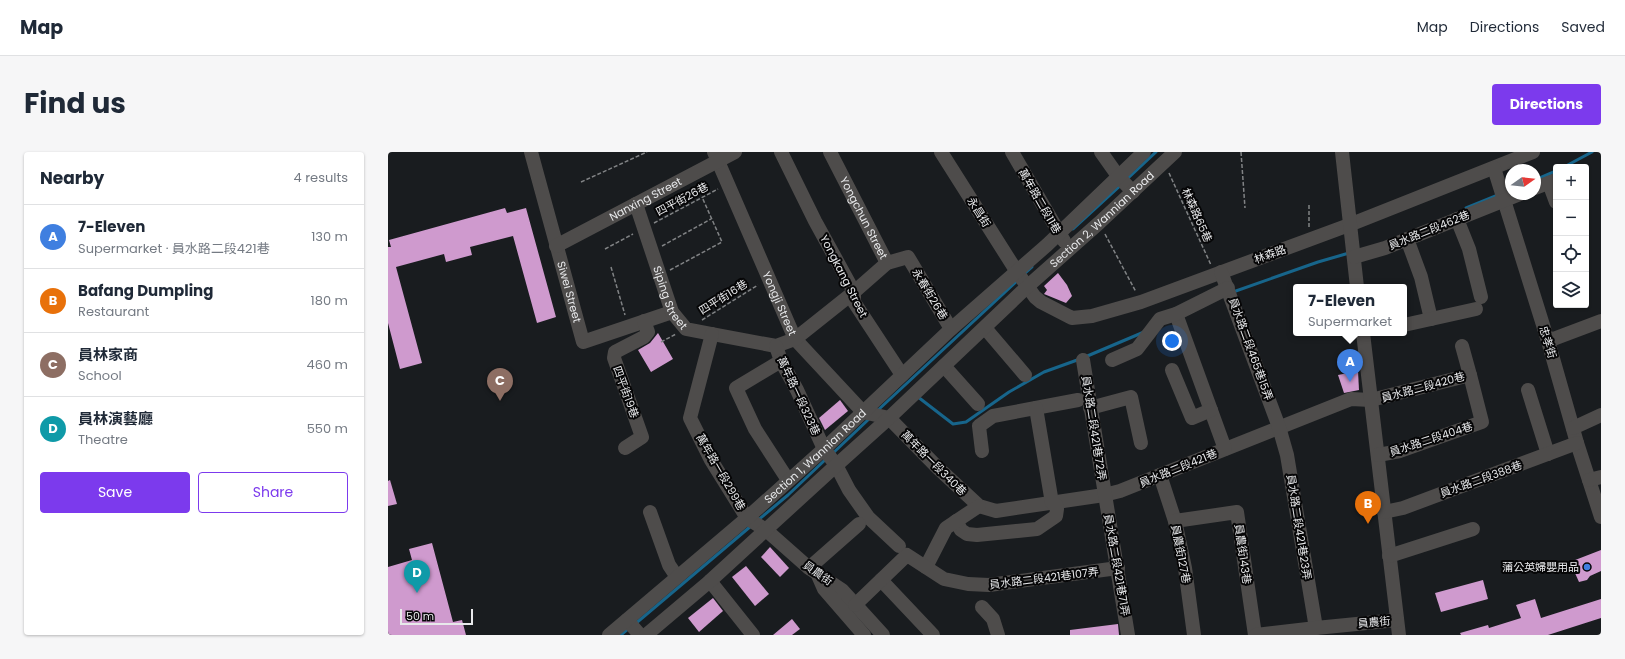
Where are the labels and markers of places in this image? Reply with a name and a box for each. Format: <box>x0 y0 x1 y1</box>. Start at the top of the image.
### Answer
pin: A <box>1337 349 1363 382</box>
pin: C <box>487 368 513 401</box>
pin: B <box>1355 491 1381 524</box>
place label: 蒲公英婦嬰用品 <box>1502 559 1579 575</box>
pin: D <box>404 560 430 593</box>
marker: 蒲公英婦嬰用品 <box>1582 562 1592 572</box>

